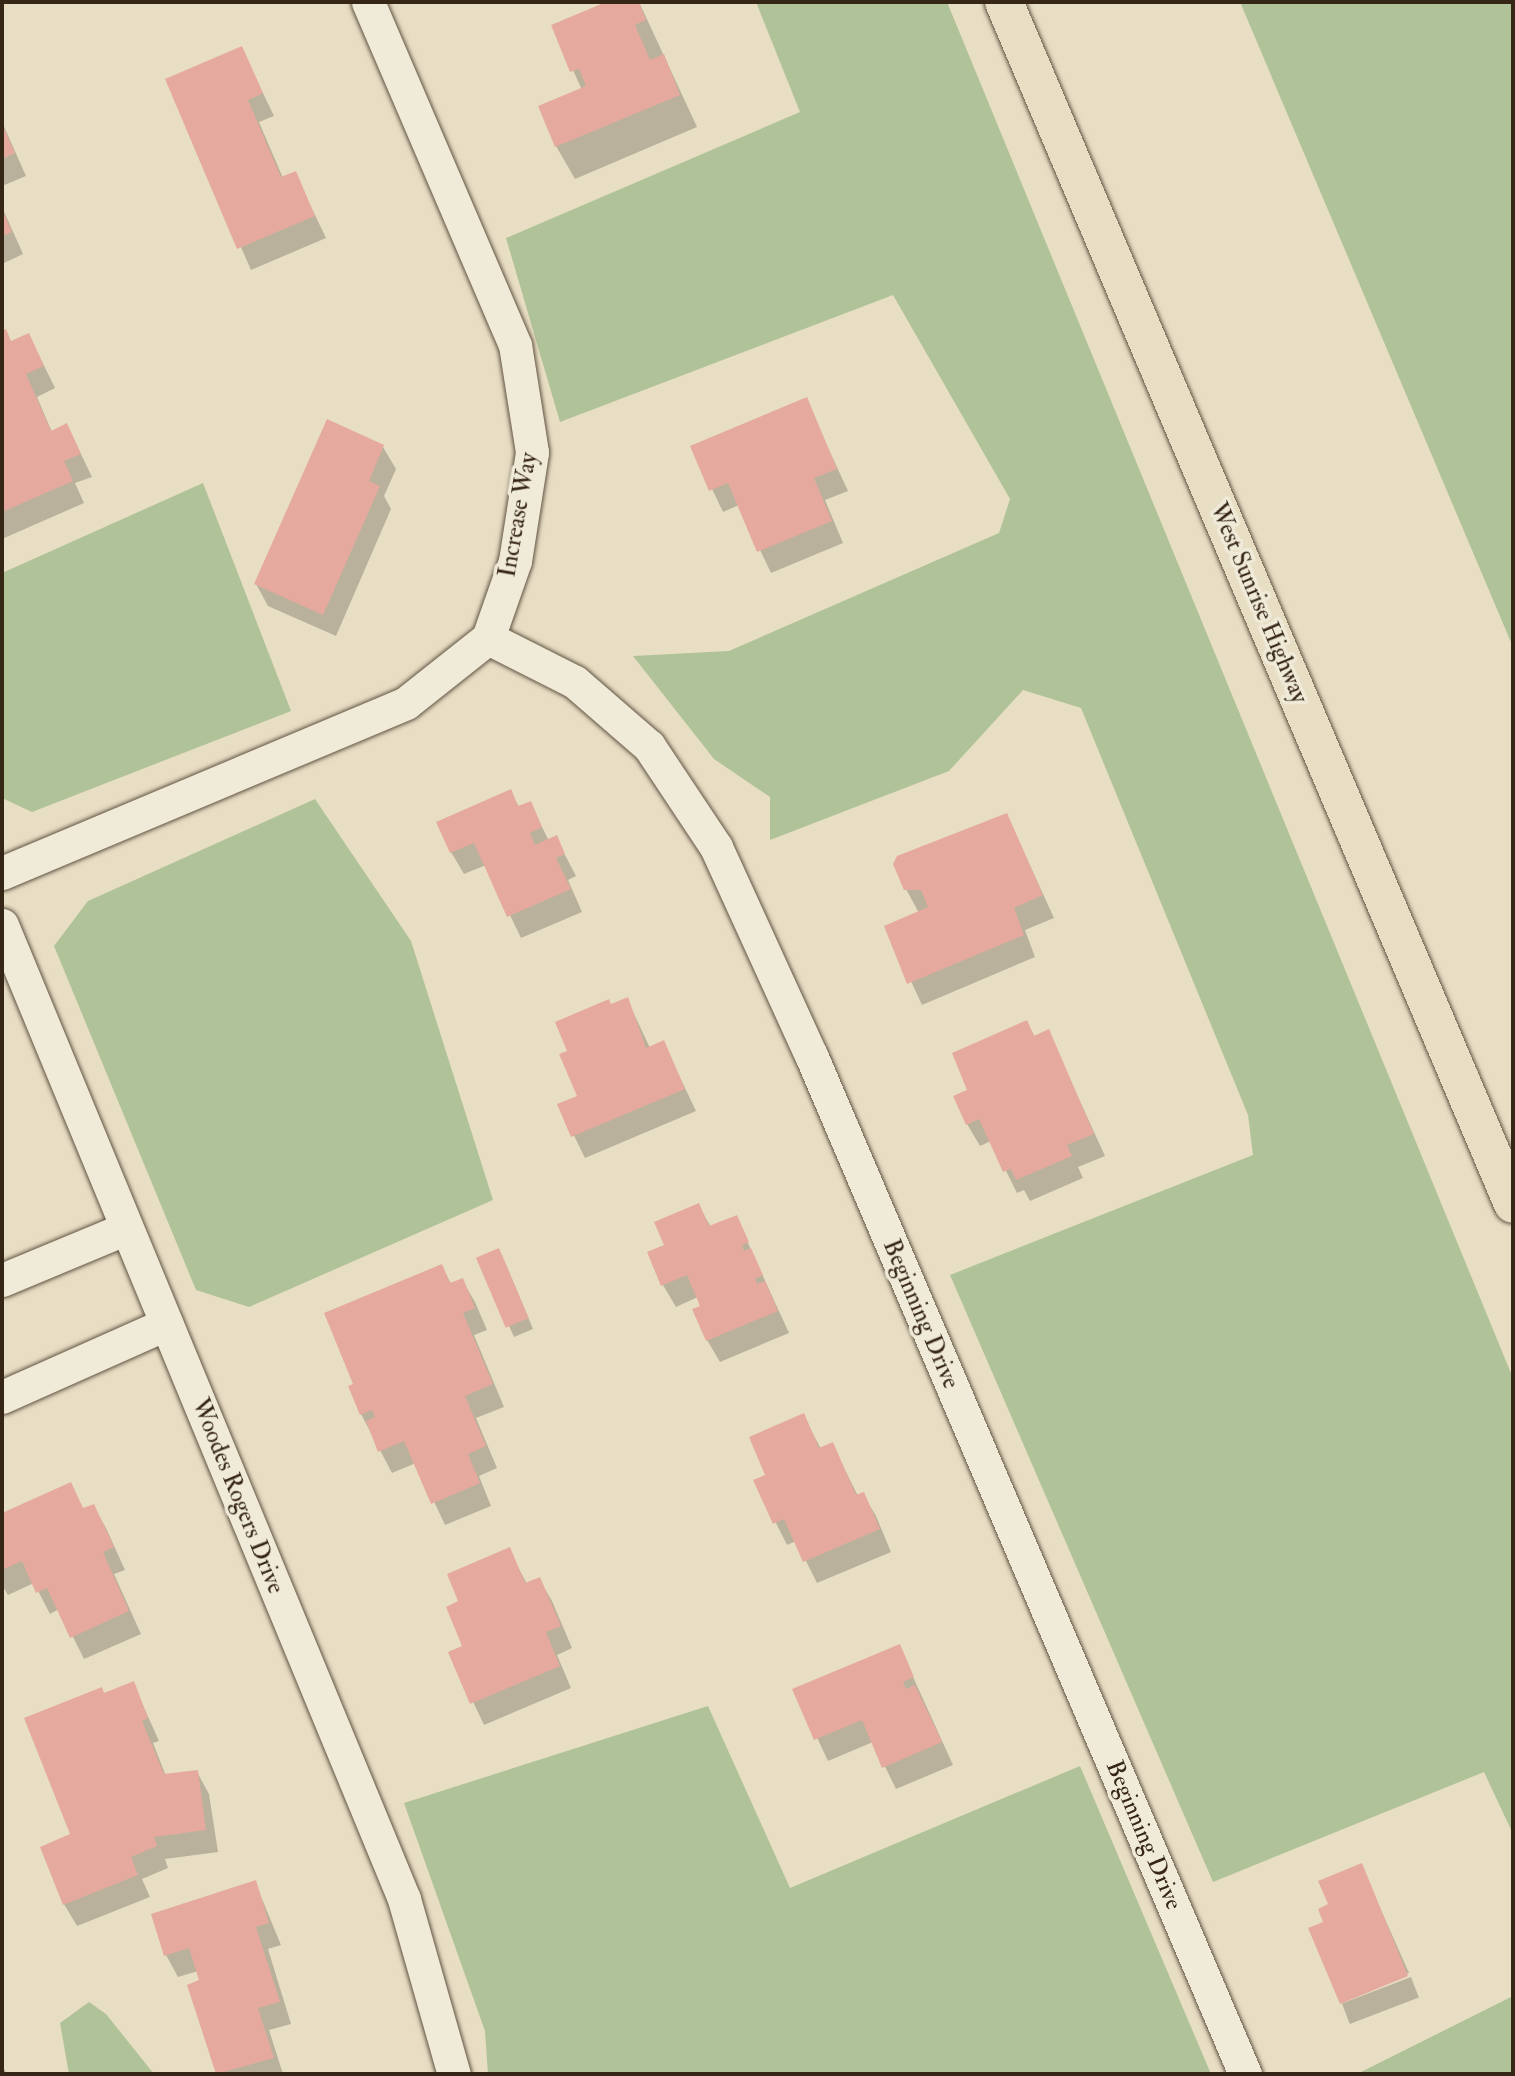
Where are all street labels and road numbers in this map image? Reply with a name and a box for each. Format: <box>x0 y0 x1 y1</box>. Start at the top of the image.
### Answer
street label: Increase Way <box>493 450 543 580</box>
street label: West Sunrise Highway <box>1204 498 1314 708</box>
street label: Beginning Drive <box>877 1235 965 1393</box>
street label: Woodes Rogers Drive <box>186 1394 290 1598</box>
street label: Beginning Drive <box>1100 1756 1188 1914</box>

